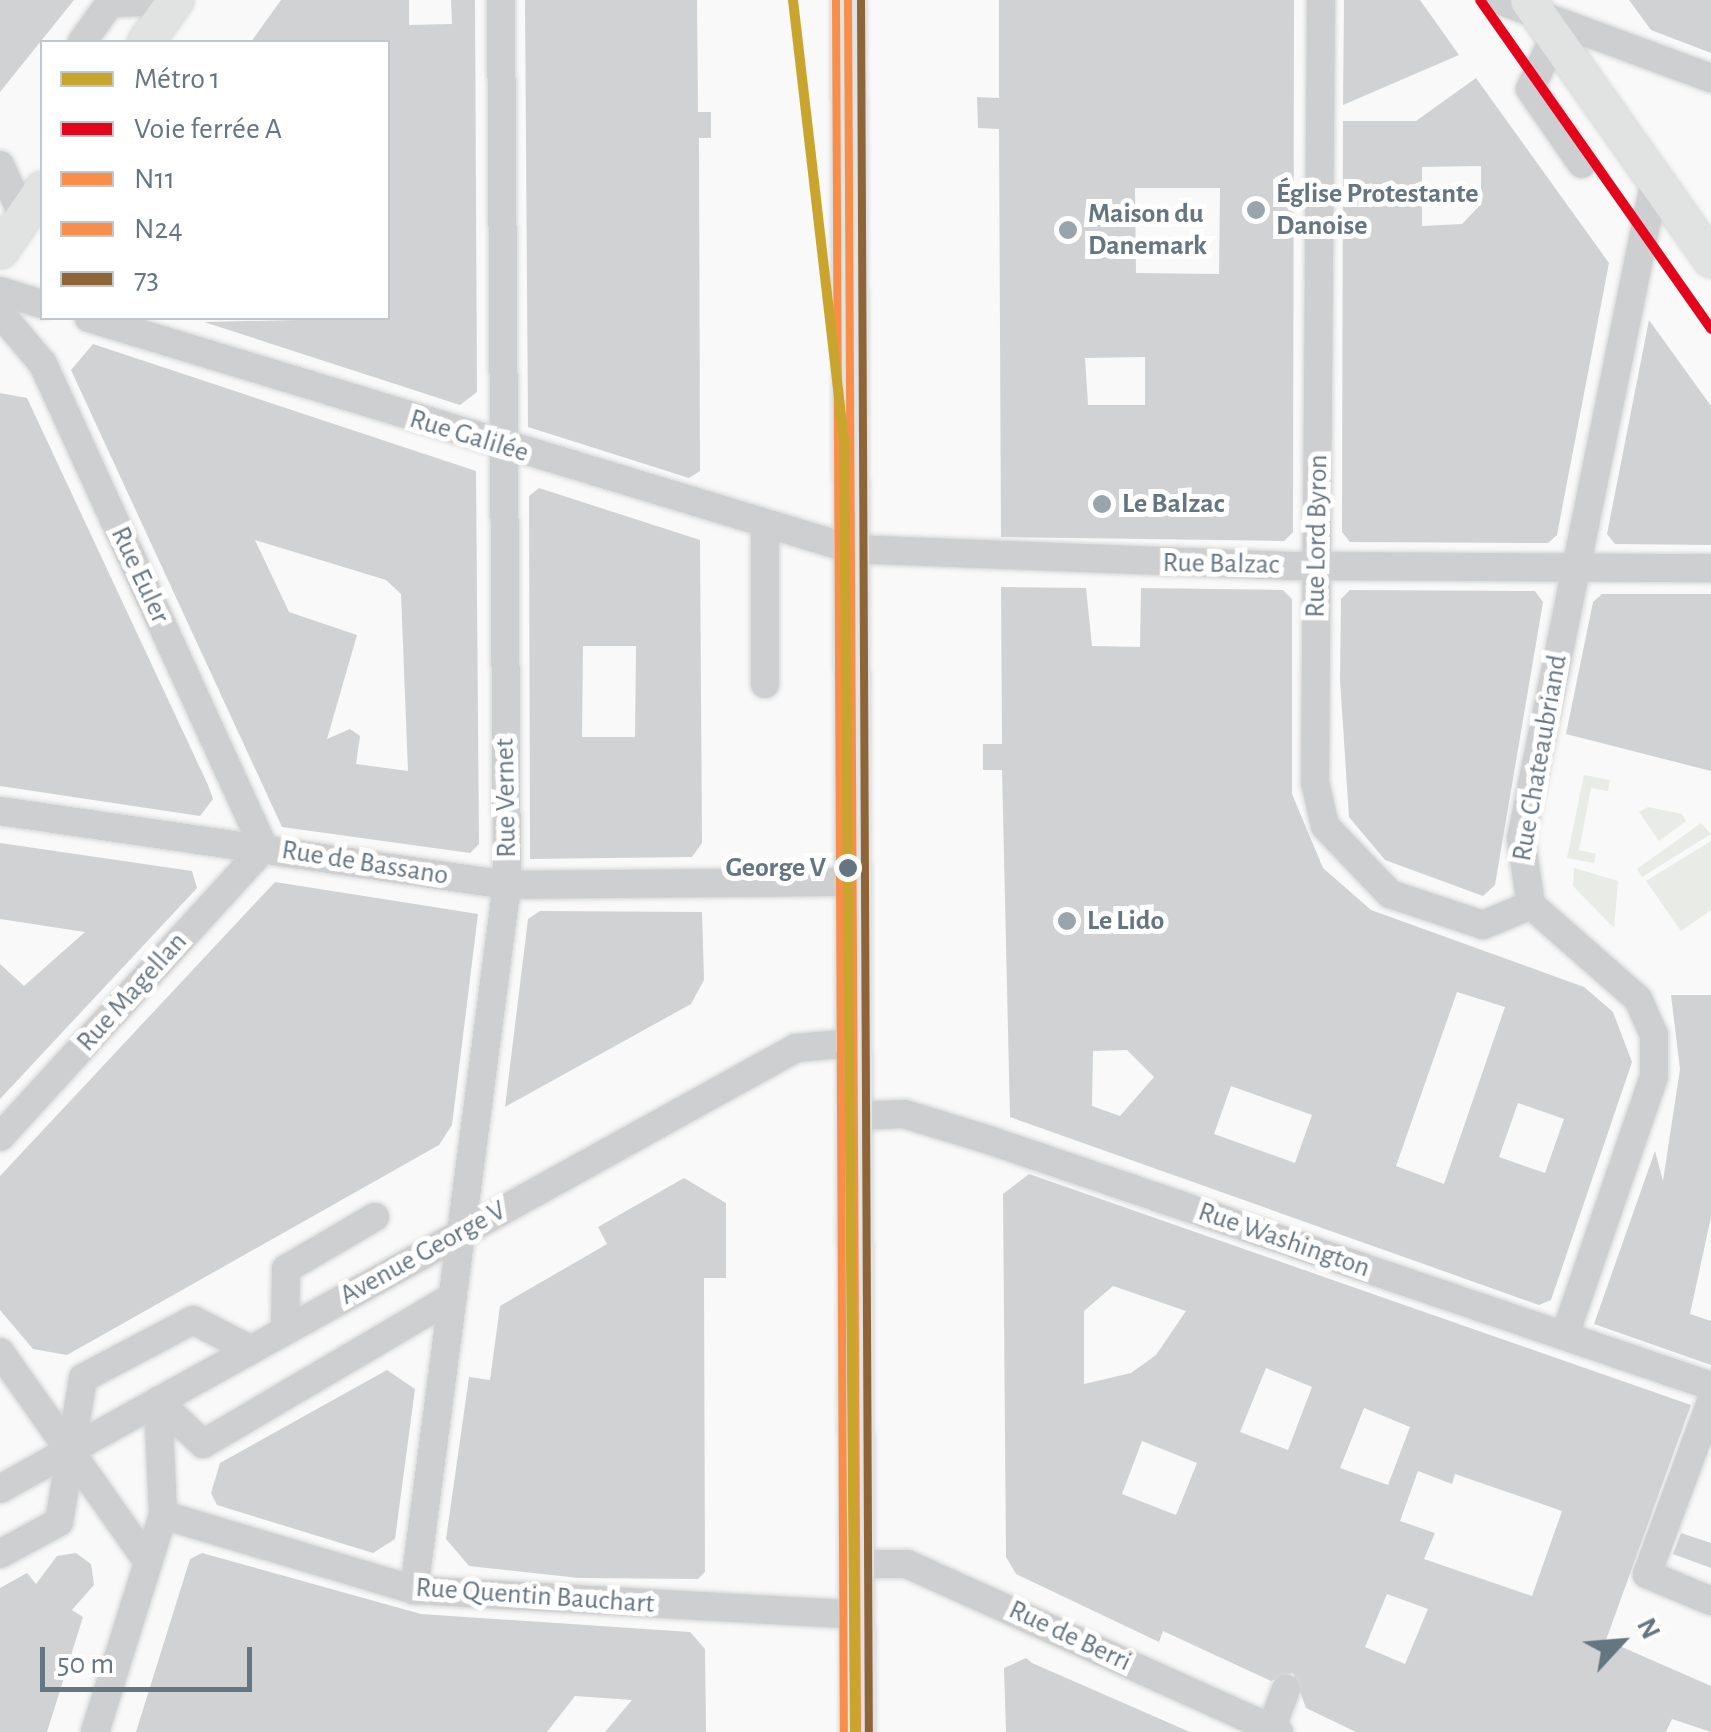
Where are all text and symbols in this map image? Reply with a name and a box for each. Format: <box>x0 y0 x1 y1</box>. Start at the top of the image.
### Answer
legend <box>40 40 390 320</box>
text: Métro 1 <box>134 64 220 94</box>
text: Voie ferrée A <box>134 114 282 144</box>
text: N11 <box>134 164 175 194</box>
place label: Église Protestante Danoise <box>1276 177 1479 243</box>
place label: Maison du Danemark <box>1088 197 1207 263</box>
marker: Église Protestante Danoise <box>1245 199 1267 221</box>
text: N24 <box>134 214 183 244</box>
marker: Maison du Danemark <box>1057 219 1079 241</box>
text: 73 <box>134 264 159 294</box>
street label: Rue Galilée <box>405 402 533 470</box>
street label: Rue Lord Byron <box>1299 454 1335 618</box>
place label: Le Balzac <box>1122 487 1225 521</box>
marker: Le Balzac <box>1091 493 1113 515</box>
street label: Rue Euler <box>103 521 177 629</box>
street label: Rue Balzac <box>1162 546 1280 582</box>
street label: Rue Chateaubriand <box>1505 652 1575 864</box>
street label: Rue Vernet <box>488 738 524 858</box>
street label: Rue de Bassano <box>279 833 451 893</box>
place label: George V <box>725 851 826 885</box>
marker: George V <box>835 855 861 881</box>
place label: Le Lido <box>1087 904 1164 938</box>
marker: Le Lido <box>1056 910 1078 932</box>
street label: Rue Magellan <box>70 925 194 1059</box>
street label: Avenue George V <box>334 1193 512 1313</box>
street label: Rue Washington <box>1194 1195 1374 1285</box>
street label: Rue Quentin Bauchart <box>415 1571 655 1621</box>
north arrow <box>1571 1592 1671 1692</box>
street label: Rue de Berri <box>1003 1593 1137 1679</box>
text: N <box>1631 1614 1665 1644</box>
scale bar <box>45 1627 258 1689</box>
text: 50 m <box>57 1649 114 1679</box>

